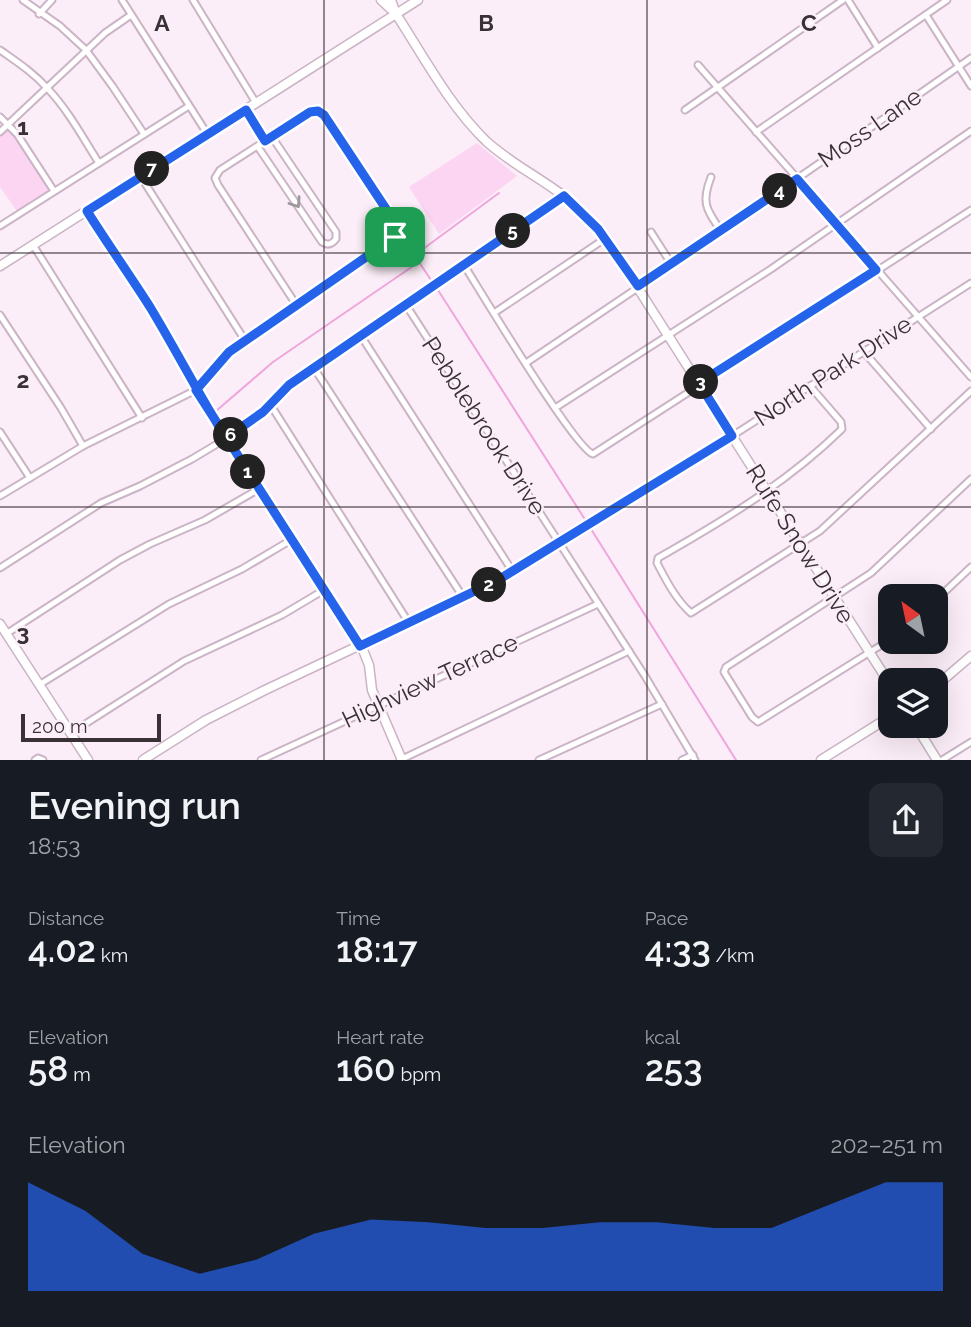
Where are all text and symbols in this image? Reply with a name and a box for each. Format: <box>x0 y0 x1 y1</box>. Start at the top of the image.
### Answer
text: A <box>154 9 170 36</box>
text: B <box>478 9 494 36</box>
text: C <box>801 9 817 36</box>
street label: Moss Lane <box>812 81 927 174</box>
text: 1 <box>17 113 29 140</box>
pin: 7 <box>134 152 170 186</box>
text: 7 <box>146 157 157 179</box>
pin: 4 <box>762 174 798 208</box>
text: 4 <box>774 179 785 201</box>
one-way arrow <box>287 196 300 209</box>
pin <box>365 207 425 267</box>
pin: 5 <box>496 214 530 248</box>
icon: arrive <box>376 218 414 256</box>
text: 5 <box>507 219 518 241</box>
street label: North Park Drive <box>749 309 917 432</box>
street label: Pebblebrook Drive <box>416 331 553 520</box>
pin: 3 <box>684 364 718 400</box>
text: 2 <box>17 366 29 393</box>
text: 3 <box>695 370 706 392</box>
pin: 6 <box>214 418 248 452</box>
text: 6 <box>225 423 236 445</box>
pin: 1 <box>230 454 266 490</box>
street label: Rufe Snow Drive <box>740 459 861 629</box>
text: 1 <box>243 460 252 482</box>
pin: 2 <box>472 568 506 602</box>
text: 2 <box>483 573 494 595</box>
north arrow <box>878 584 948 654</box>
map controls <box>878 584 948 738</box>
text: 3 <box>17 619 29 646</box>
street label: Highview Terrace <box>337 627 522 734</box>
button: layers <box>878 668 948 738</box>
scale bar <box>21 711 161 743</box>
text: 200 m <box>32 715 87 737</box>
text: Evening run <box>28 783 241 828</box>
button: share <box>869 783 943 857</box>
text: 18:53 <box>28 832 81 859</box>
text: Distance <box>28 907 104 929</box>
text: Time <box>336 907 381 929</box>
text: Pace <box>645 907 688 929</box>
text: 4.02 <box>28 929 96 970</box>
text: 18:17 <box>336 929 417 970</box>
text: 4:33 <box>645 929 711 970</box>
text: km <box>96 944 128 966</box>
text: /km <box>711 944 755 966</box>
text: Elevation <box>28 1026 109 1048</box>
text: Heart rate <box>336 1026 424 1048</box>
text: kcal <box>645 1026 680 1048</box>
text: 58 <box>28 1048 68 1089</box>
text: 160 <box>336 1048 396 1089</box>
text: 253 <box>645 1048 702 1089</box>
text: m <box>68 1063 91 1085</box>
text: bpm <box>396 1063 441 1085</box>
text: Elevation <box>28 1131 126 1158</box>
text: 202–251 m <box>831 1131 943 1158</box>

